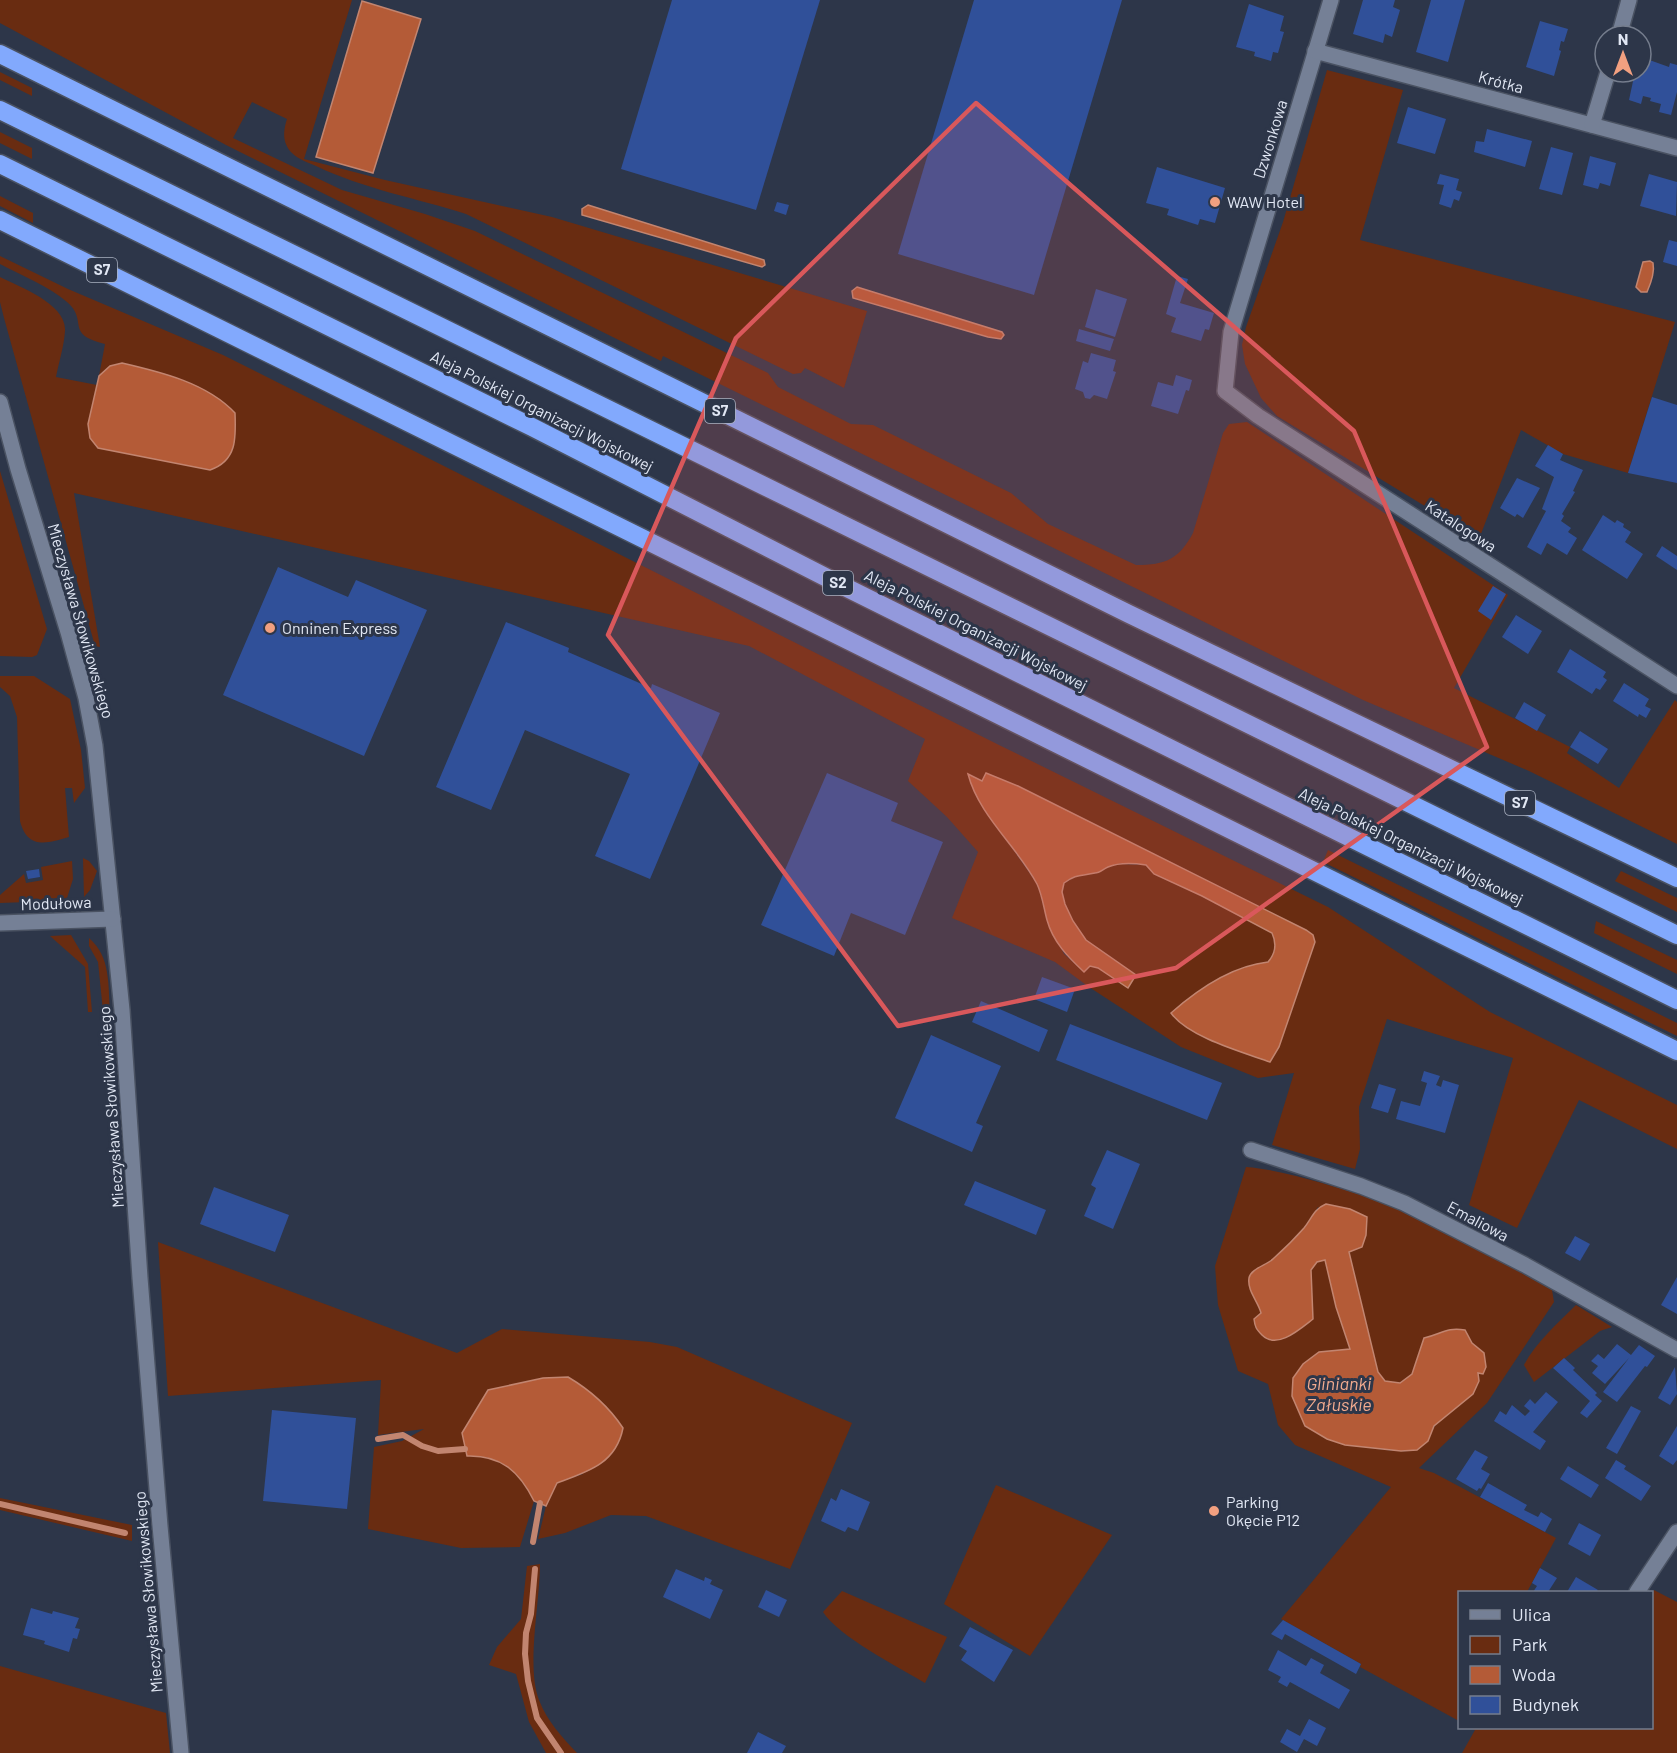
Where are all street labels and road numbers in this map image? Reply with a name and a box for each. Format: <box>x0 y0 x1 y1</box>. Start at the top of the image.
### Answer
street label: Krótka <box>1477 66 1526 97</box>
street label: Dzwonkowa <box>1249 97 1290 180</box>
road number: S7 <box>87 258 117 282</box>
street label: Aleja Polskiej Organizacji Wojskowej <box>428 346 657 475</box>
road number: S7 <box>705 399 735 423</box>
street label: Katalogowa <box>1422 496 1500 556</box>
street label: Mieczysława Słowikowskiego <box>45 521 118 721</box>
street label: Aleja Polskiej Organizacji Wojskowej <box>862 565 1091 694</box>
road number: S2 <box>823 571 853 595</box>
street label: Aleja Polskiej Organizacji Wojskowej <box>1296 783 1527 908</box>
road number: S7 <box>1505 791 1535 815</box>
street label: Modułowa <box>20 892 92 913</box>
street label: Mieczysława Słowikowskiego <box>94 1006 127 1208</box>
street label: Emaliowa <box>1444 1196 1512 1245</box>
street label: Mieczysława Słowikowskiego <box>129 1491 166 1693</box>

